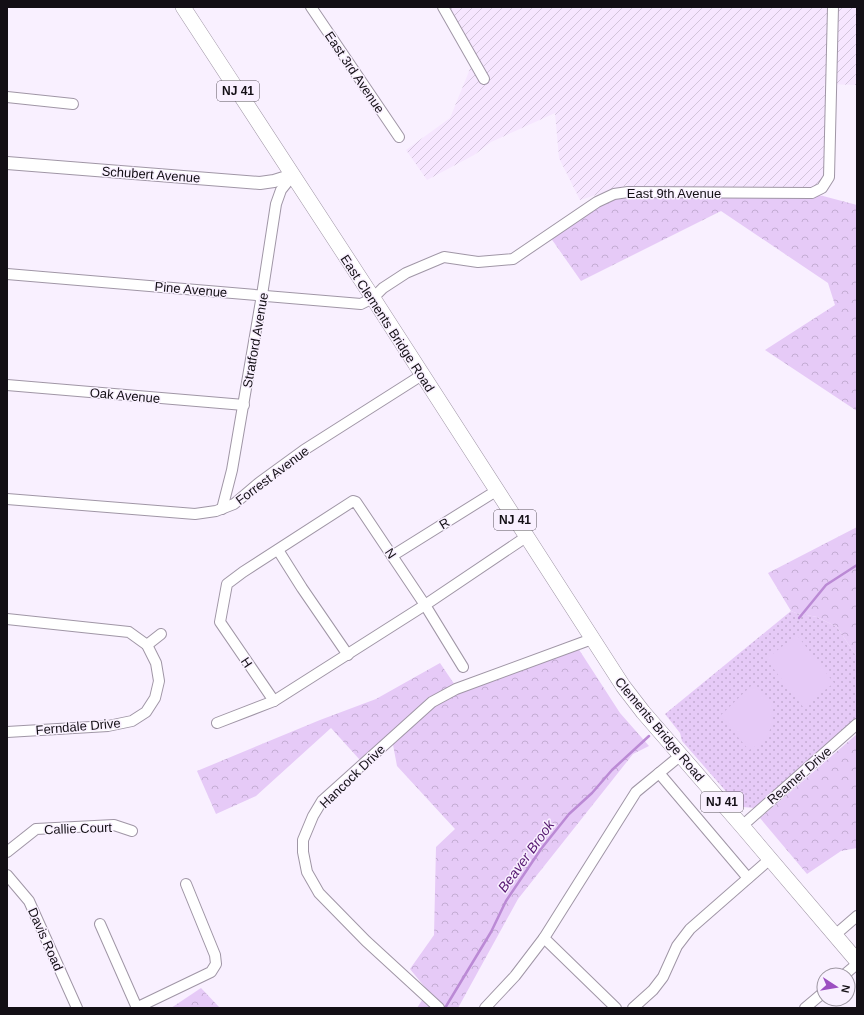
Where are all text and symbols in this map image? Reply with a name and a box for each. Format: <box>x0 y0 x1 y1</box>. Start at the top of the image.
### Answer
street label: East 3rd Avenue <box>322 29 387 116</box>
road number: NJ 41 <box>217 81 259 101</box>
street label: Schubert Avenue <box>101 164 201 185</box>
street label: East 9th Avenue <box>627 186 721 201</box>
street label: East Clements Bridge Road <box>338 252 438 395</box>
street label: Pine Avenue <box>154 279 228 300</box>
street label: Stratford Avenue <box>240 291 271 389</box>
street label: Oak Avenue <box>89 385 161 406</box>
street label: Forrest Avenue <box>233 443 312 508</box>
road number: NJ 41 <box>494 510 536 530</box>
street label: R <box>436 515 452 532</box>
street label: N <box>382 545 399 561</box>
street label: H <box>238 654 255 670</box>
street label: Clements Bridge Road <box>612 674 707 784</box>
street label: Ferndale Drive <box>35 715 121 738</box>
street label: Hancock Drive <box>317 742 388 811</box>
street label: Reamer Drive <box>764 743 835 807</box>
road number: NJ 41 <box>701 792 743 812</box>
water label: Beaver Brook <box>495 816 558 895</box>
street label: Callie Court <box>44 820 113 837</box>
street label: Davis Road <box>25 905 66 973</box>
north arrow <box>816 967 856 1007</box>
text: N <box>839 984 852 994</box>

